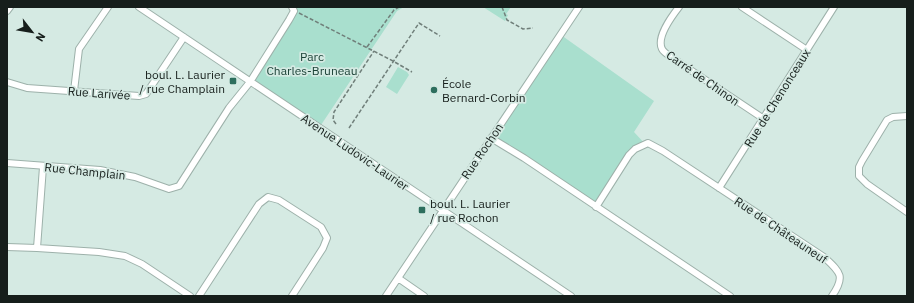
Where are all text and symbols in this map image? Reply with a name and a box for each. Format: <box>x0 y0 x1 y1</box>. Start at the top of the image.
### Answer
north arrow <box>12 12 52 52</box>
text: N <box>33 30 49 44</box>
street label: Rue de Chenonceaux <box>741 46 813 150</box>
street label: Carré de Chinon <box>663 47 743 109</box>
park label: Parc Charles-Bruneau <box>266 49 358 78</box>
place label: boul. L. Laurier / rue Champlain <box>139 67 226 96</box>
marker: boul. L. Laurier / rue Champlain <box>228 76 238 86</box>
place label: École Bernard-Corbin <box>442 76 526 105</box>
street label: Rue Larivée <box>67 83 131 103</box>
marker: École Bernard-Corbin <box>429 85 439 95</box>
street label: Avenue Ludovic-Laurier <box>298 110 412 194</box>
street label: Rue Rochon <box>458 120 506 182</box>
street label: Rue Champlain <box>44 159 126 183</box>
street label: Rue de Châteauneuf <box>732 193 830 267</box>
place label: boul. L. Laurier / rue Rochon <box>430 196 511 225</box>
marker: boul. L. Laurier / rue Rochon <box>417 205 427 215</box>

